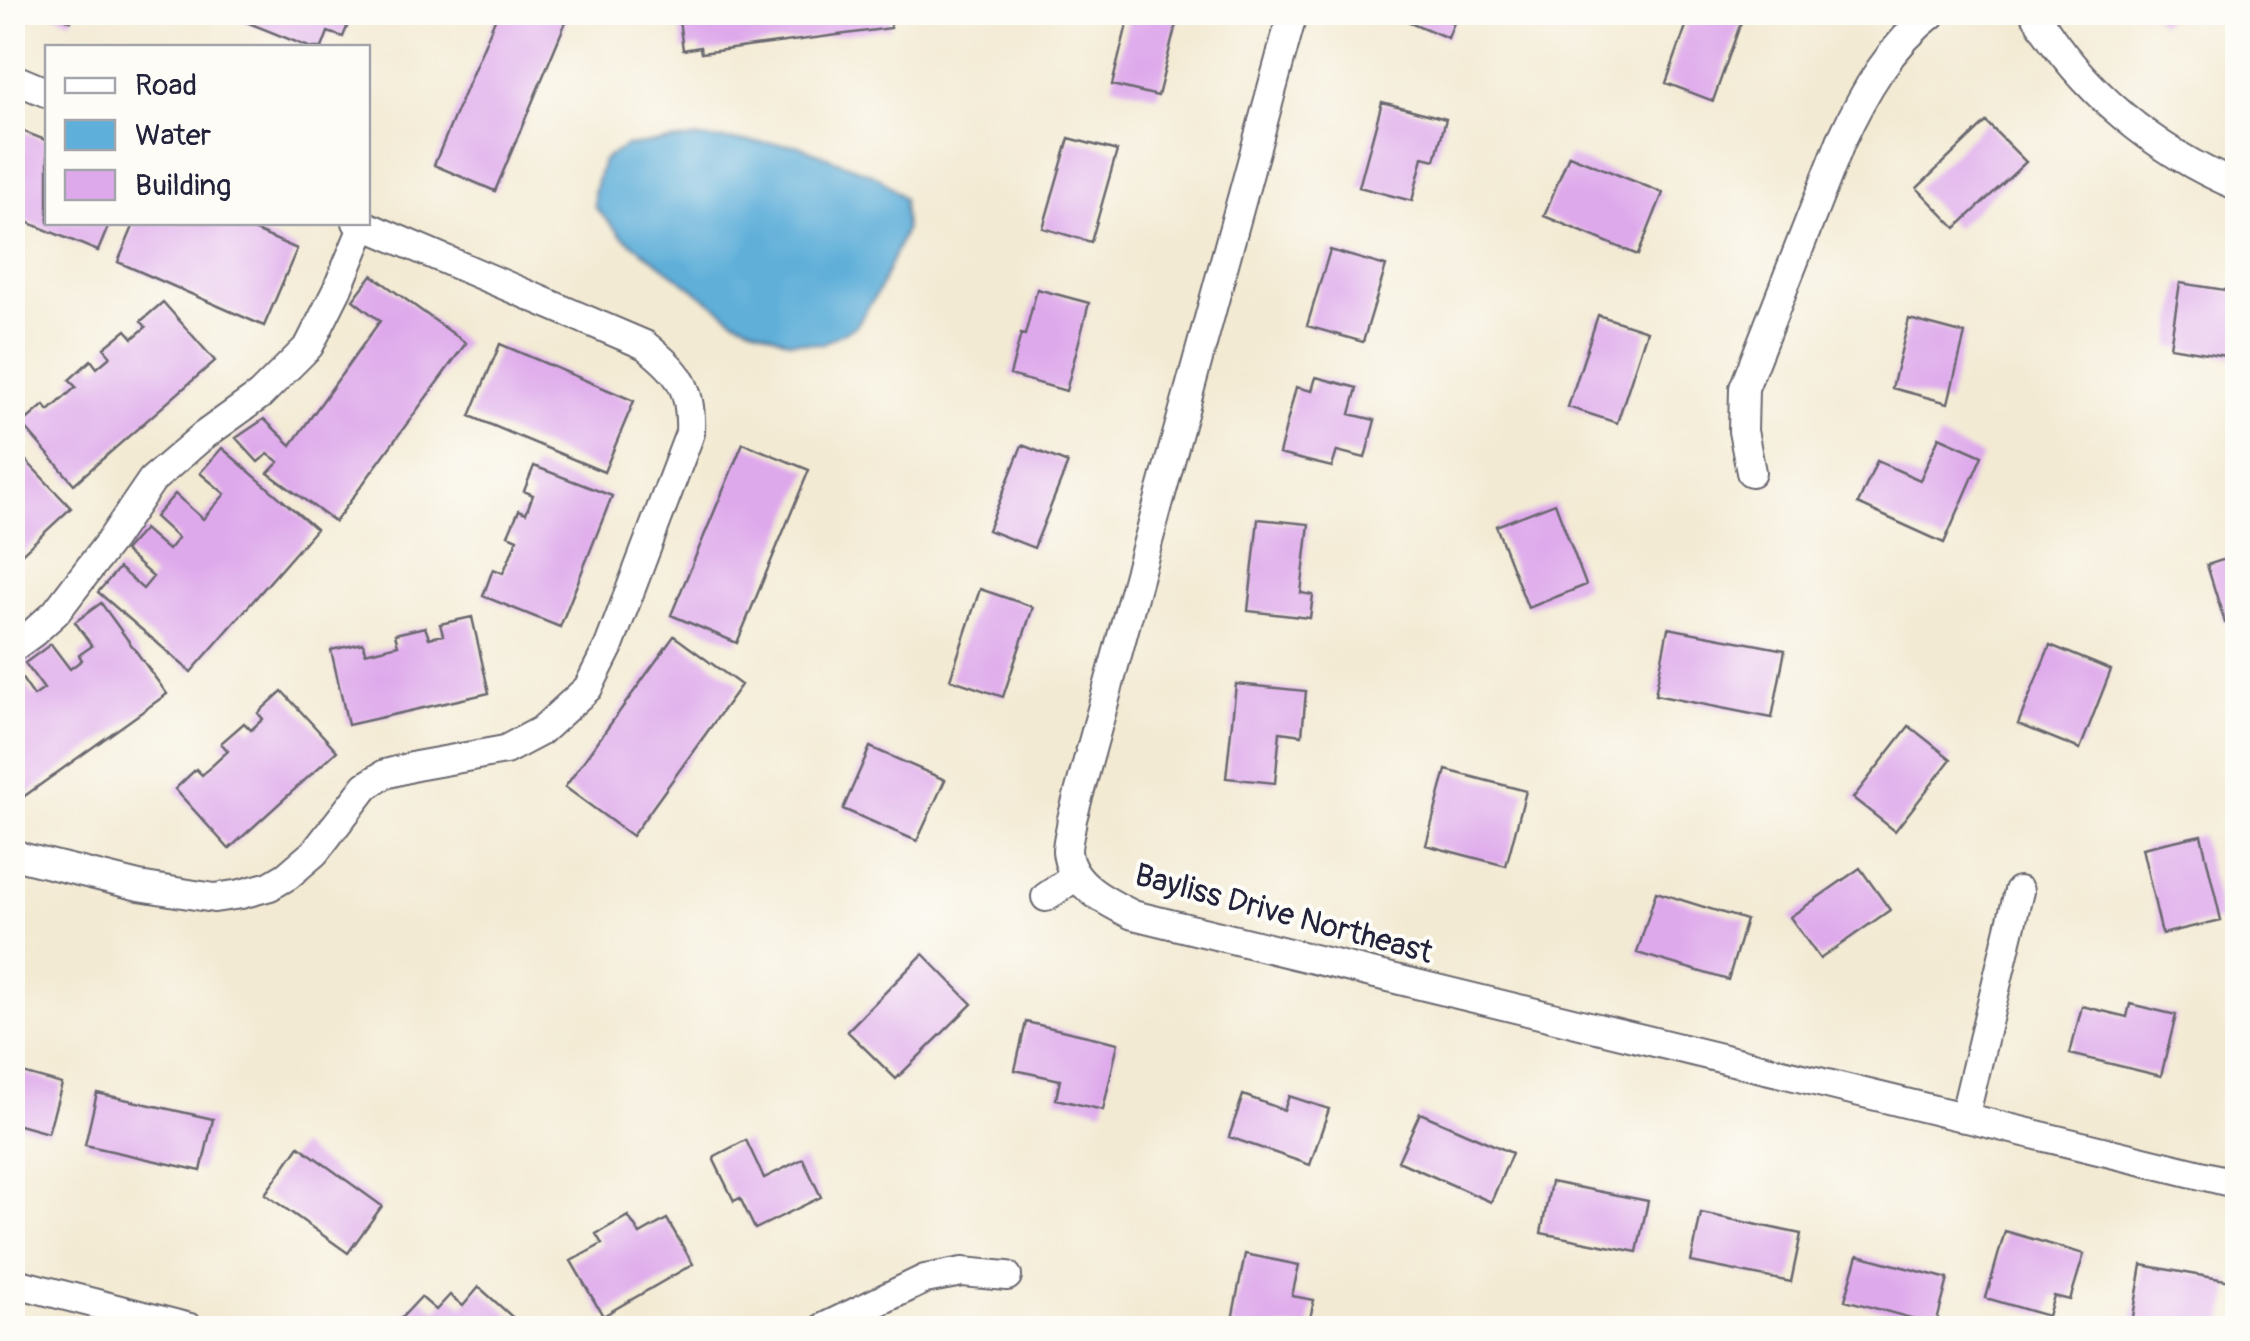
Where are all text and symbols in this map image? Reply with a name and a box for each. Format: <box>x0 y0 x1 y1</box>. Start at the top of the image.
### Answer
legend <box>45 45 370 225</box>
text: Road <box>135 67 197 104</box>
text: Water <box>135 117 212 154</box>
text: Building <box>135 167 231 204</box>
street label: Bayliss Drive Northeast <box>1130 855 1437 973</box>

